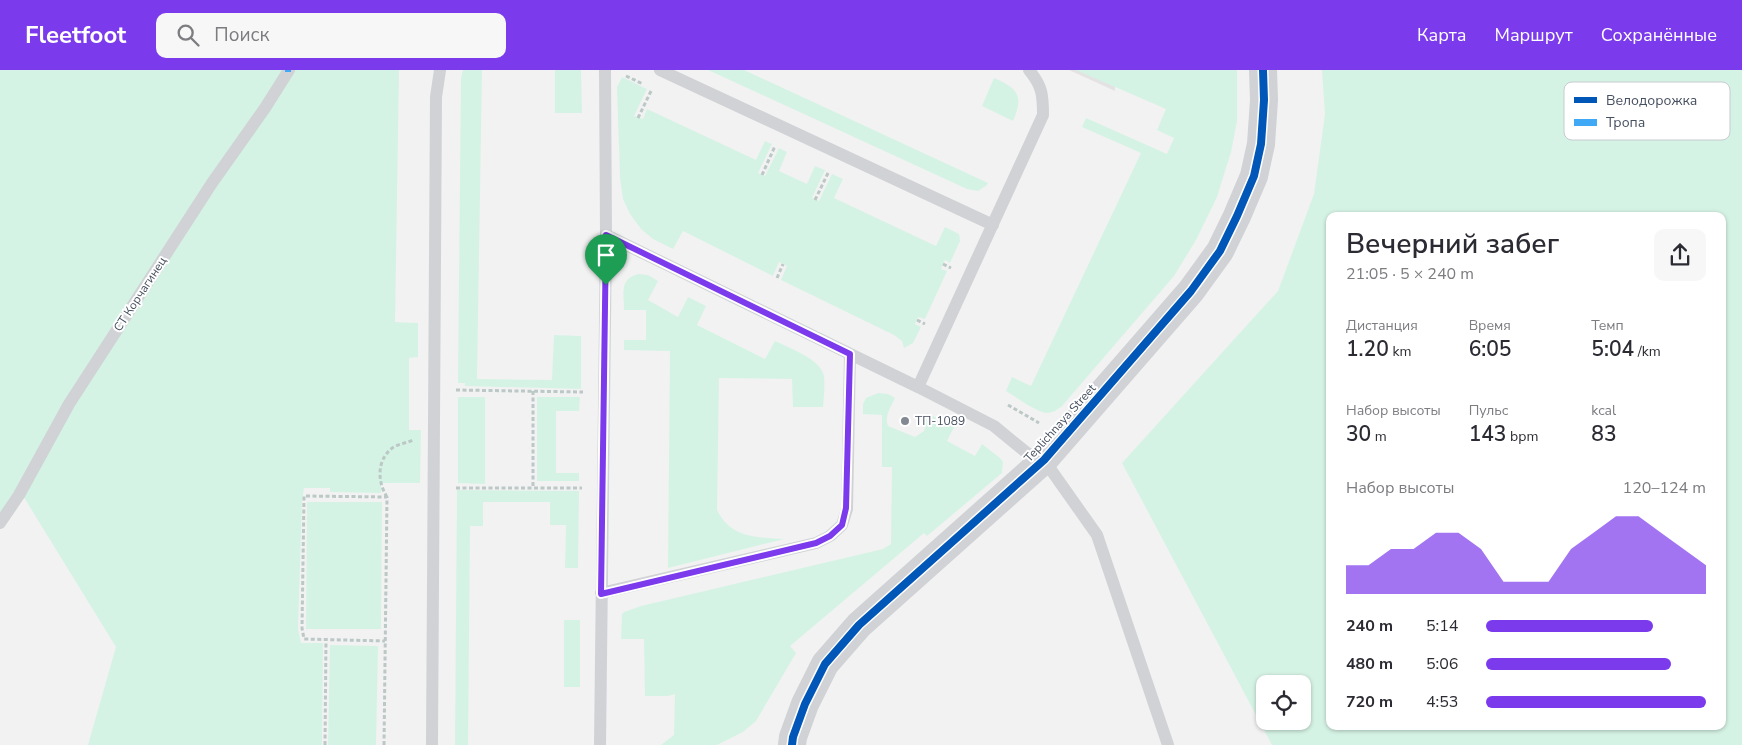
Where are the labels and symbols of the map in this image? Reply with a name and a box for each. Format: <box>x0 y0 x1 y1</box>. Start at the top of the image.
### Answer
legend <box>1564 82 1730 140</box>
text: Велодорожка <box>1606 91 1697 110</box>
text: Тропа <box>1606 113 1645 132</box>
pin <box>585 234 627 285</box>
street label: СТ Корчагинец <box>110 254 170 334</box>
street label: Teplichnaya Street <box>1021 380 1100 465</box>
place label: ТП-1089 <box>915 413 965 429</box>
marker: ТП-1089 <box>899 415 911 427</box>

